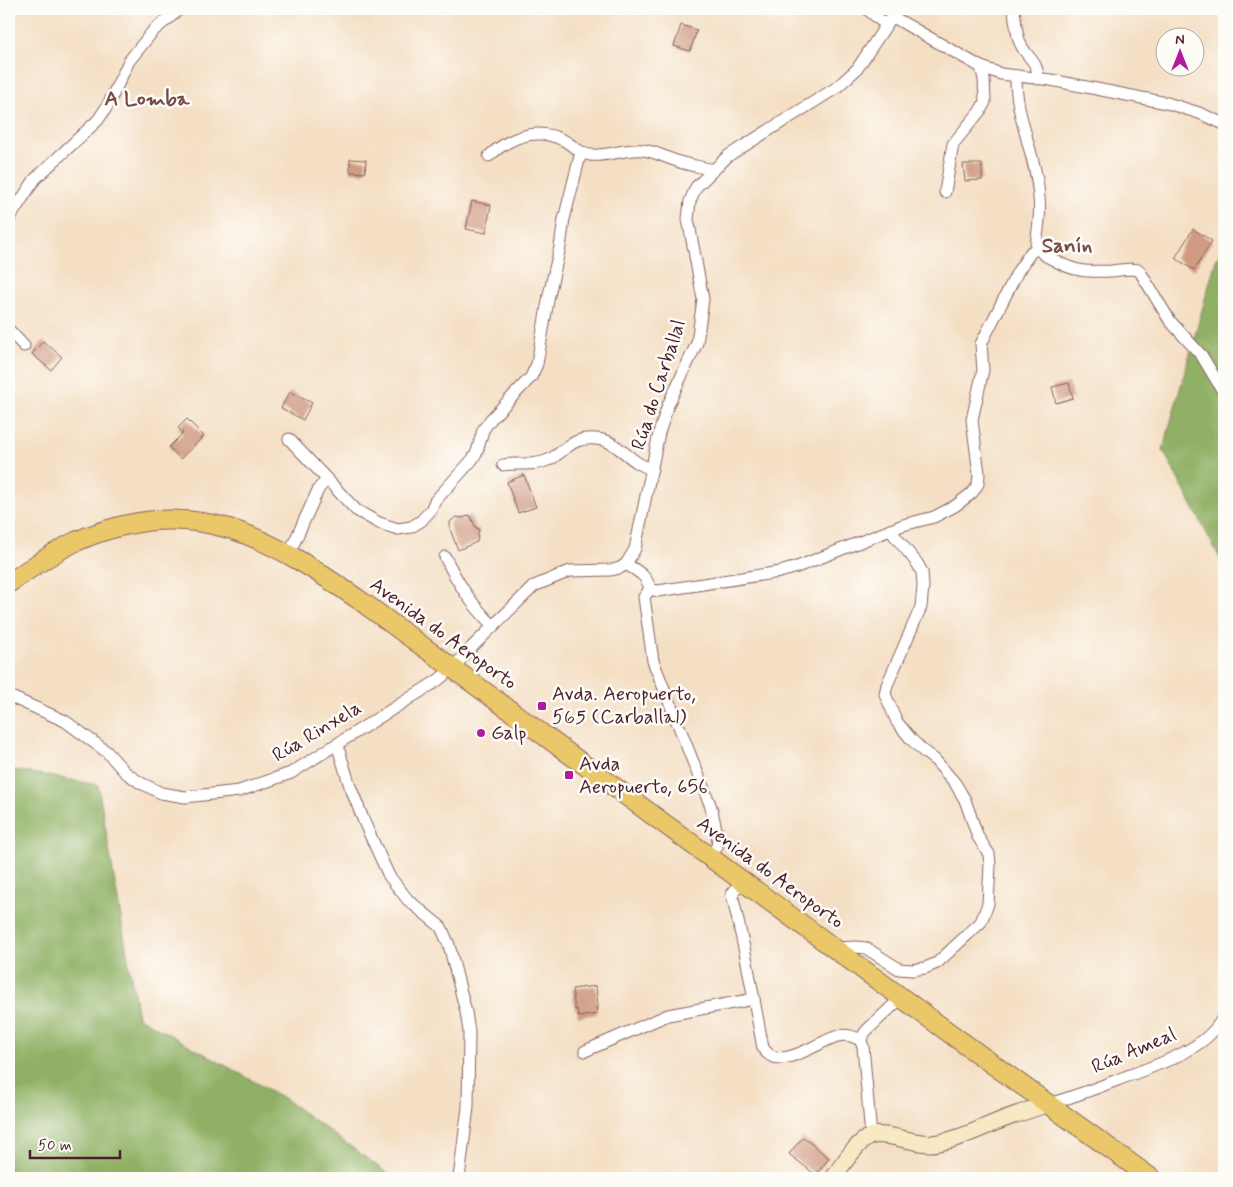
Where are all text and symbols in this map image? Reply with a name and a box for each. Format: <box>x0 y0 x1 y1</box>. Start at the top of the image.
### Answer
north arrow <box>1156 28 1206 78</box>
text: N <box>1175 31 1185 49</box>
district label: A Lomba <box>105 85 191 113</box>
district label: Sanín <box>1042 232 1092 260</box>
street label: Rúa do Carballal <box>625 316 693 454</box>
street label: Avenida do Aeroporto <box>364 572 522 696</box>
place label: Avda. Aeropuerto, 565 (Carballal) <box>552 681 696 731</box>
street label: Rúa Rinxela <box>267 695 367 769</box>
marker: Avda. Aeropuerto, 565 (Carballal) <box>536 700 548 712</box>
place label: Galp <box>491 720 527 747</box>
marker: Galp <box>475 727 487 739</box>
place label: Avda Aeropuerto, 656 <box>579 751 708 801</box>
marker: Avda Aeropuerto, 656 <box>563 769 575 781</box>
street label: Avenida do Aeroporto <box>691 811 849 935</box>
street label: Rúa Ameal <box>1088 1021 1181 1081</box>
scale bar <box>30 1127 120 1159</box>
text: 50 m <box>38 1136 72 1156</box>

